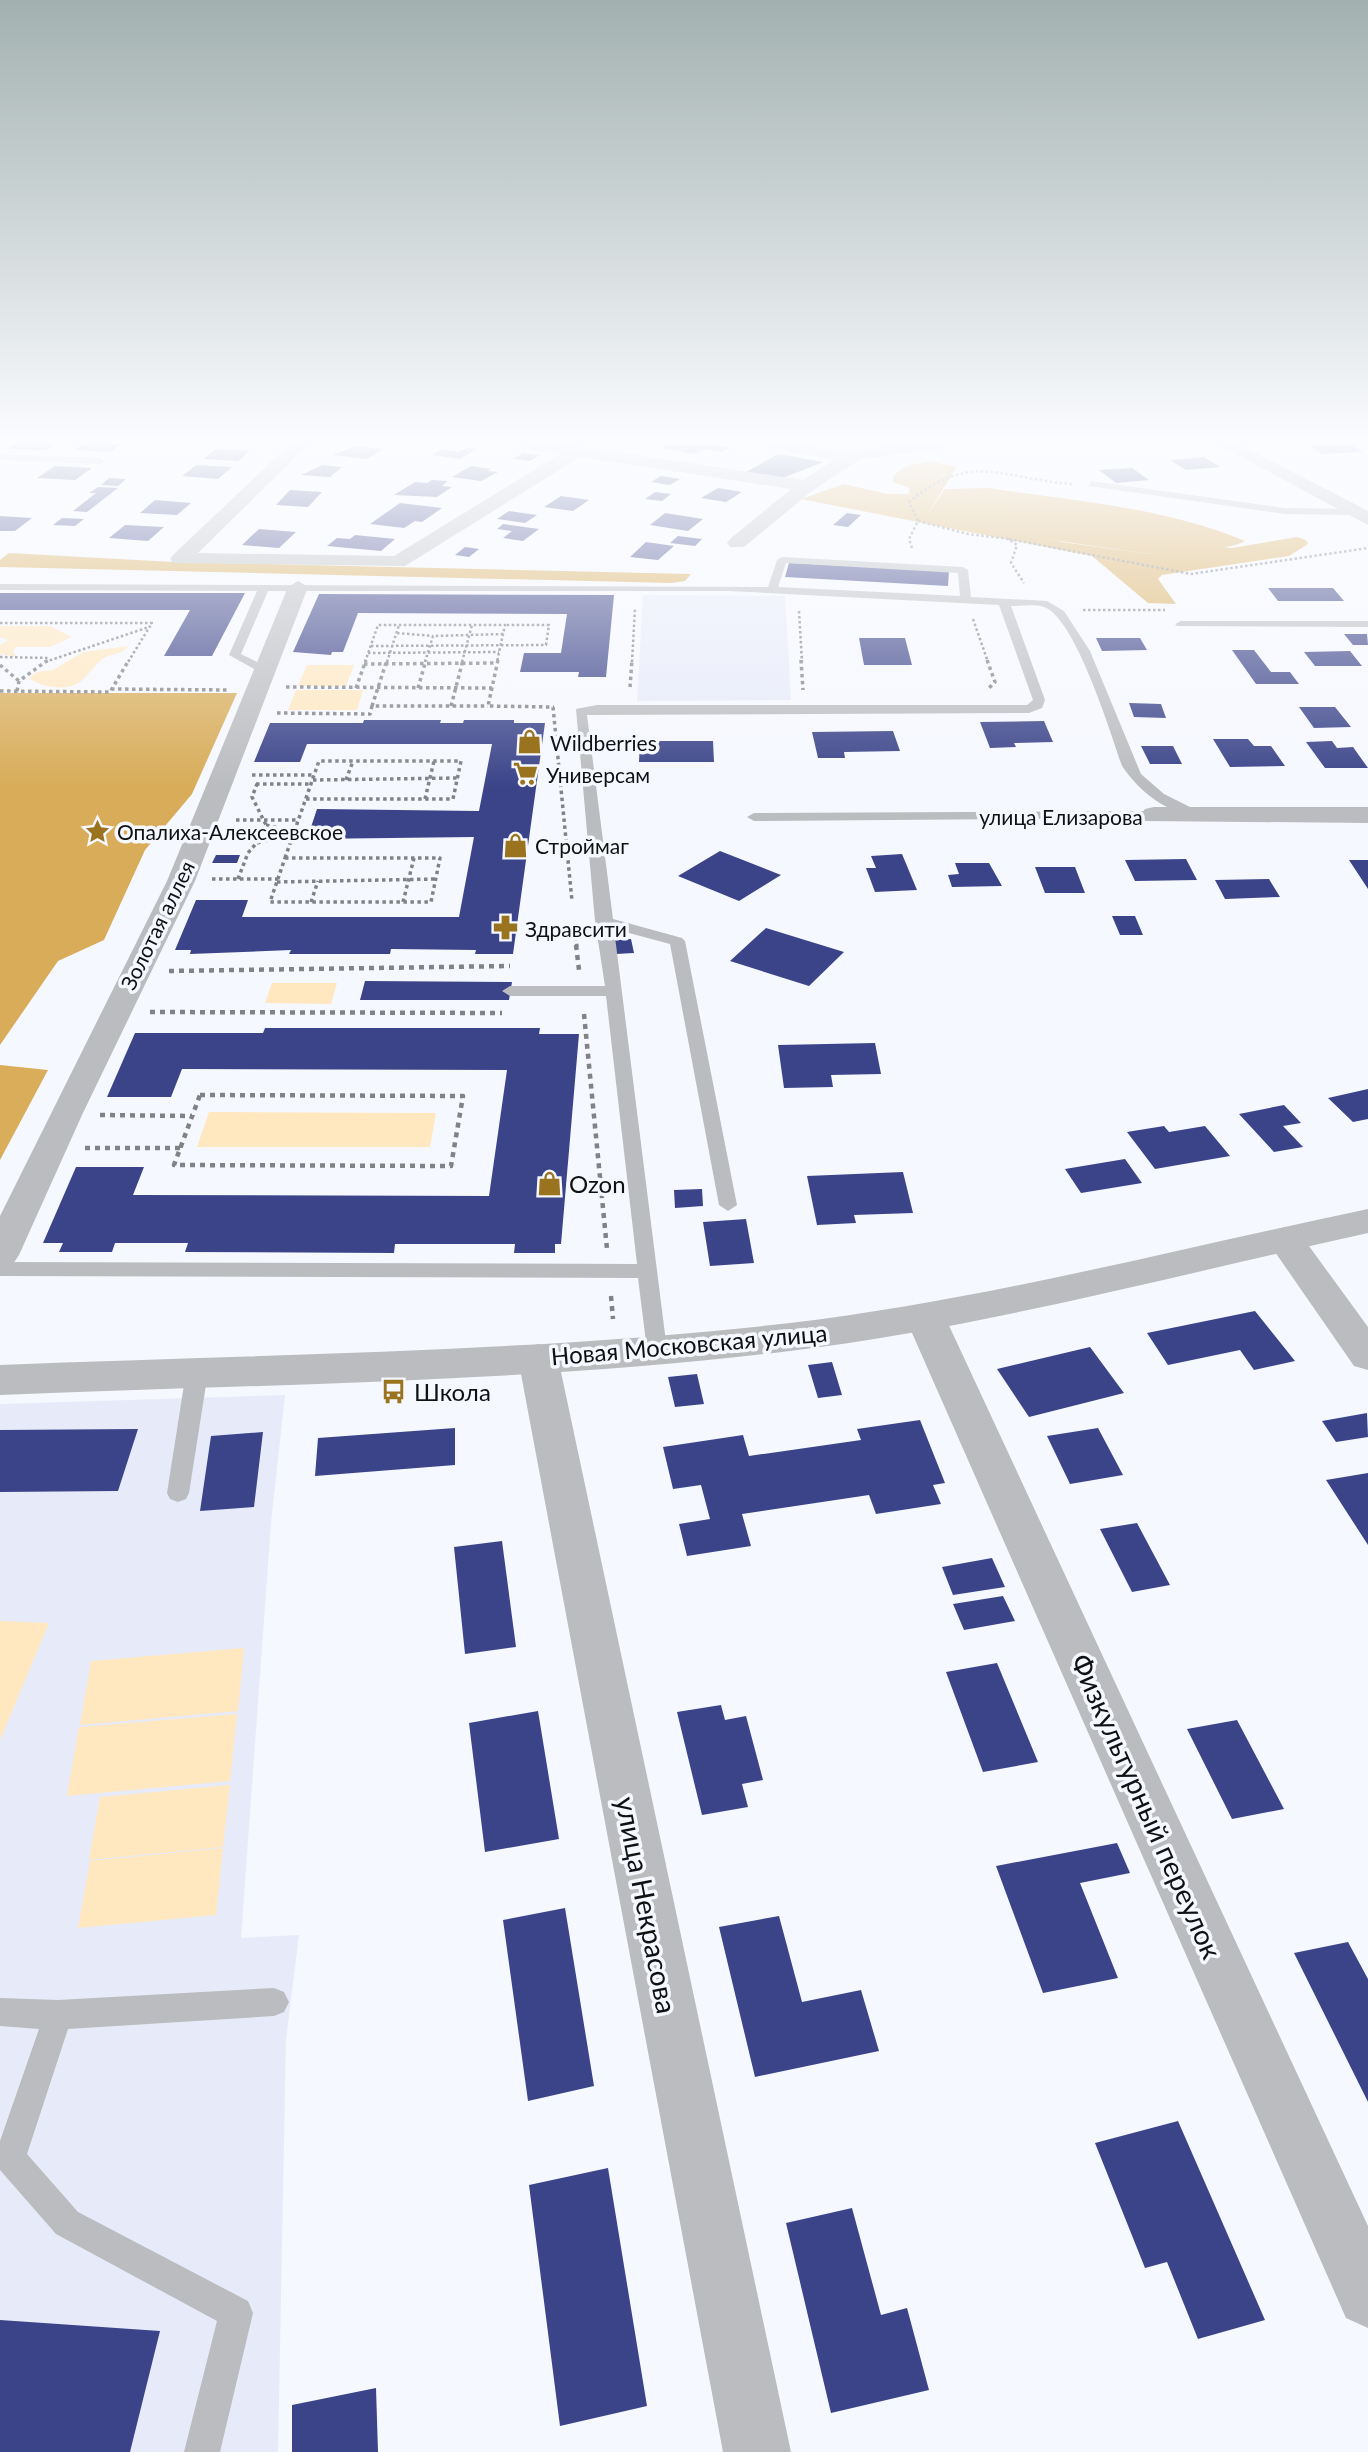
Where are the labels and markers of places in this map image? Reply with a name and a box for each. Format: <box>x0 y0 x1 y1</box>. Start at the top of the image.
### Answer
shop icon: Wildberries <box>516 728 544 756</box>
place label: Wildberries <box>550 730 657 755</box>
supermarket icon: Универсам <box>512 760 540 788</box>
place label: Универсам <box>546 762 650 787</box>
place icon: Опалиха-Алексеевское <box>83 817 111 845</box>
place label: Опалиха-Алексеевское <box>117 819 343 844</box>
shop icon: Строймаг <box>501 831 529 859</box>
place label: Строймаг <box>535 833 629 858</box>
pharmacy icon: Здравсити <box>491 914 519 942</box>
place label: Здравсити <box>525 916 627 941</box>
shop icon: Ozon <box>535 1169 563 1197</box>
place label: Ozon <box>569 1169 626 1198</box>
bus stop icon: Школа <box>380 1377 408 1405</box>
place label: Школа <box>414 1377 491 1406</box>

